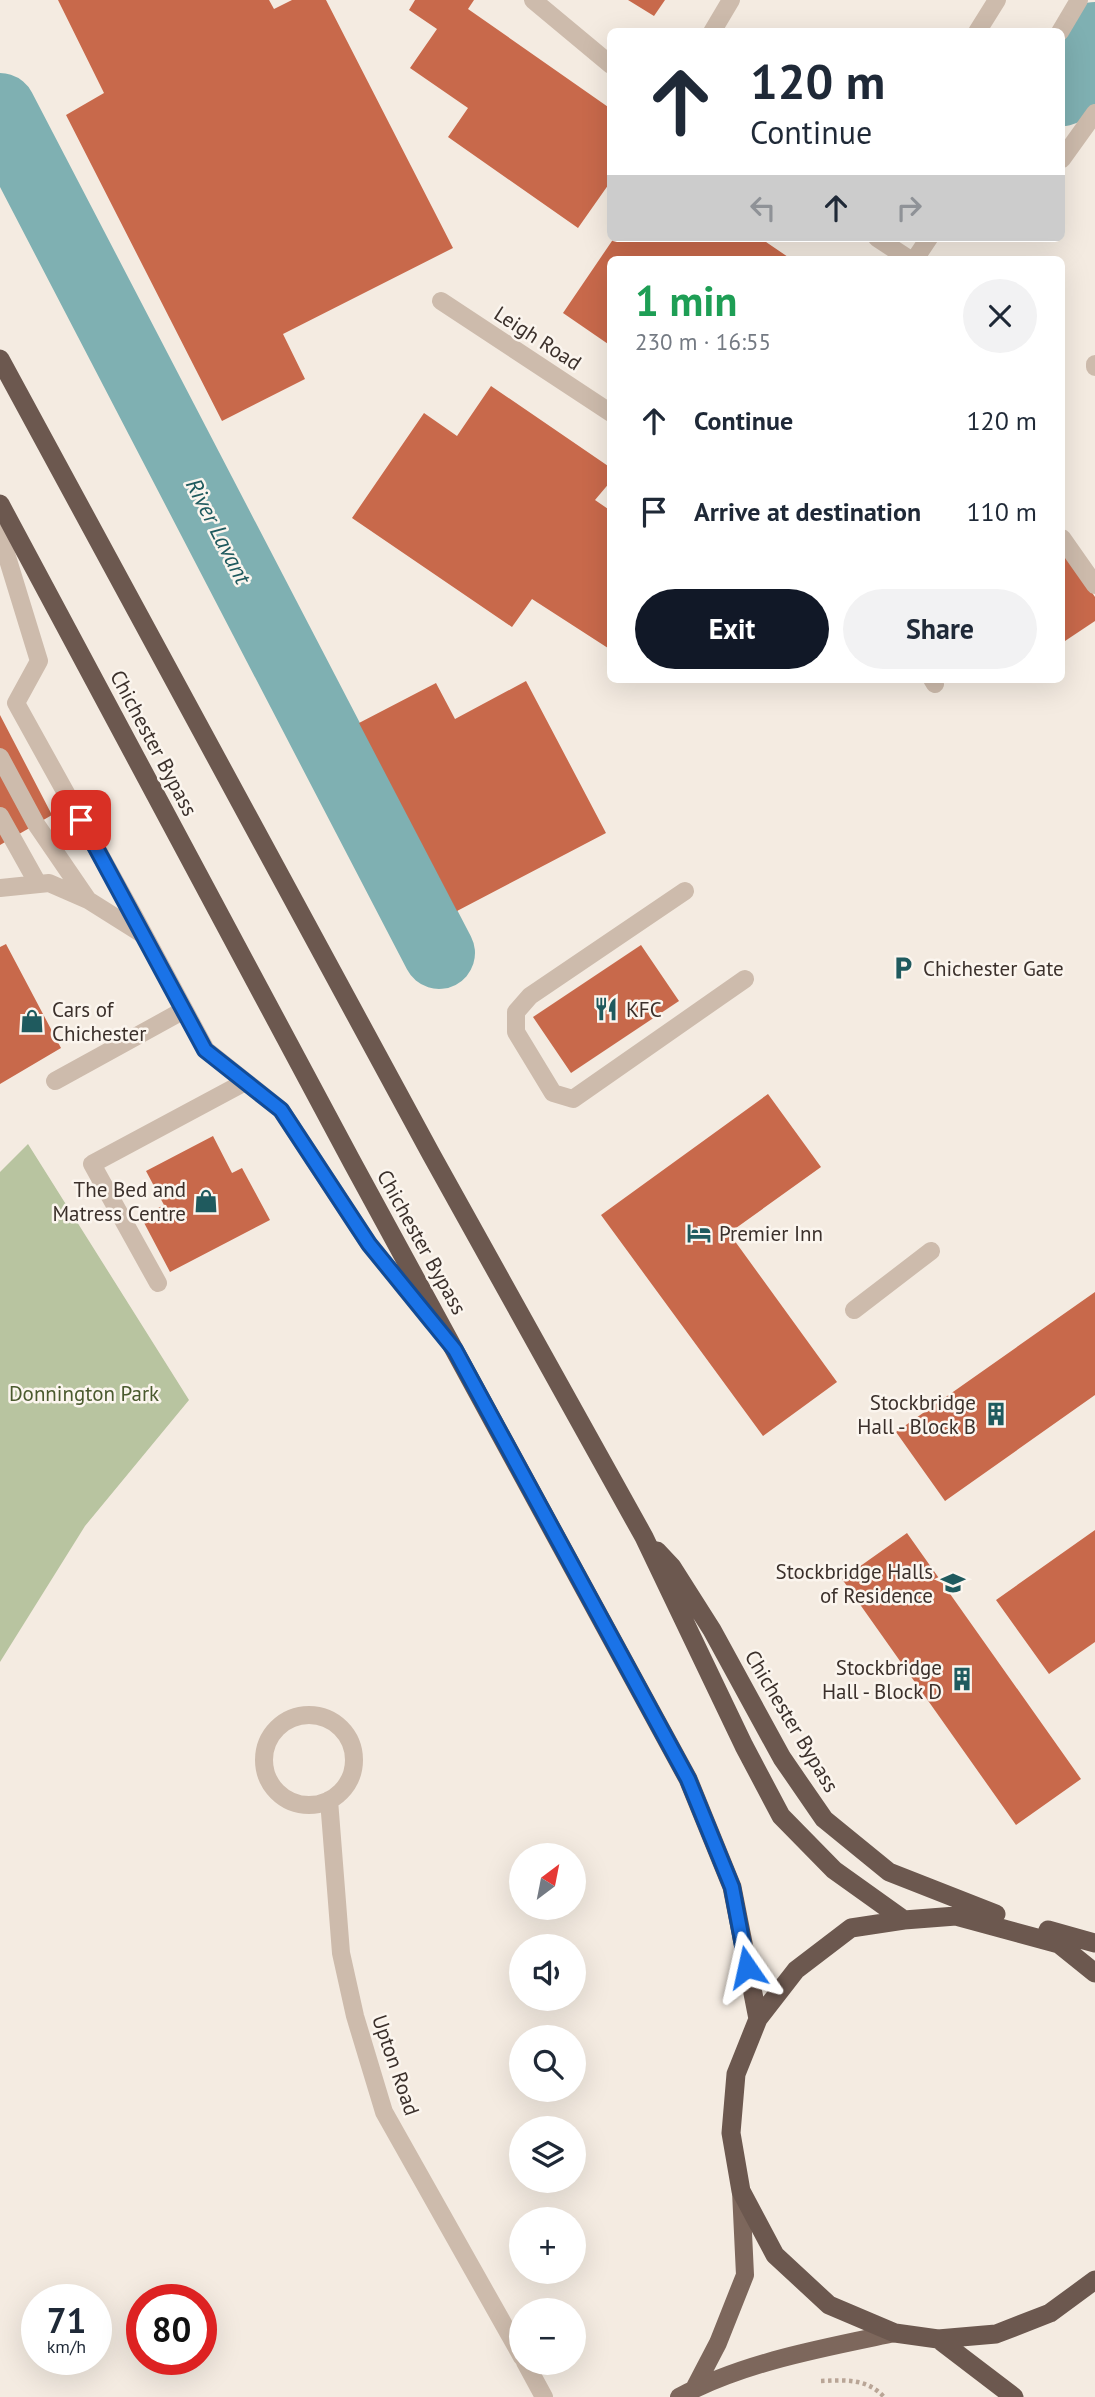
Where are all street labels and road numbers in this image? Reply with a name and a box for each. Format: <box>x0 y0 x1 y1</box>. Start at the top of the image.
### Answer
street label: Leigh Road <box>489 300 587 376</box>
street label: Chichester Bypass <box>104 665 204 821</box>
street label: Chichester Bypass <box>371 1165 473 1319</box>
street label: Chichester Bypass <box>739 1645 845 1797</box>
street label: Upton Road <box>366 2011 426 2119</box>

